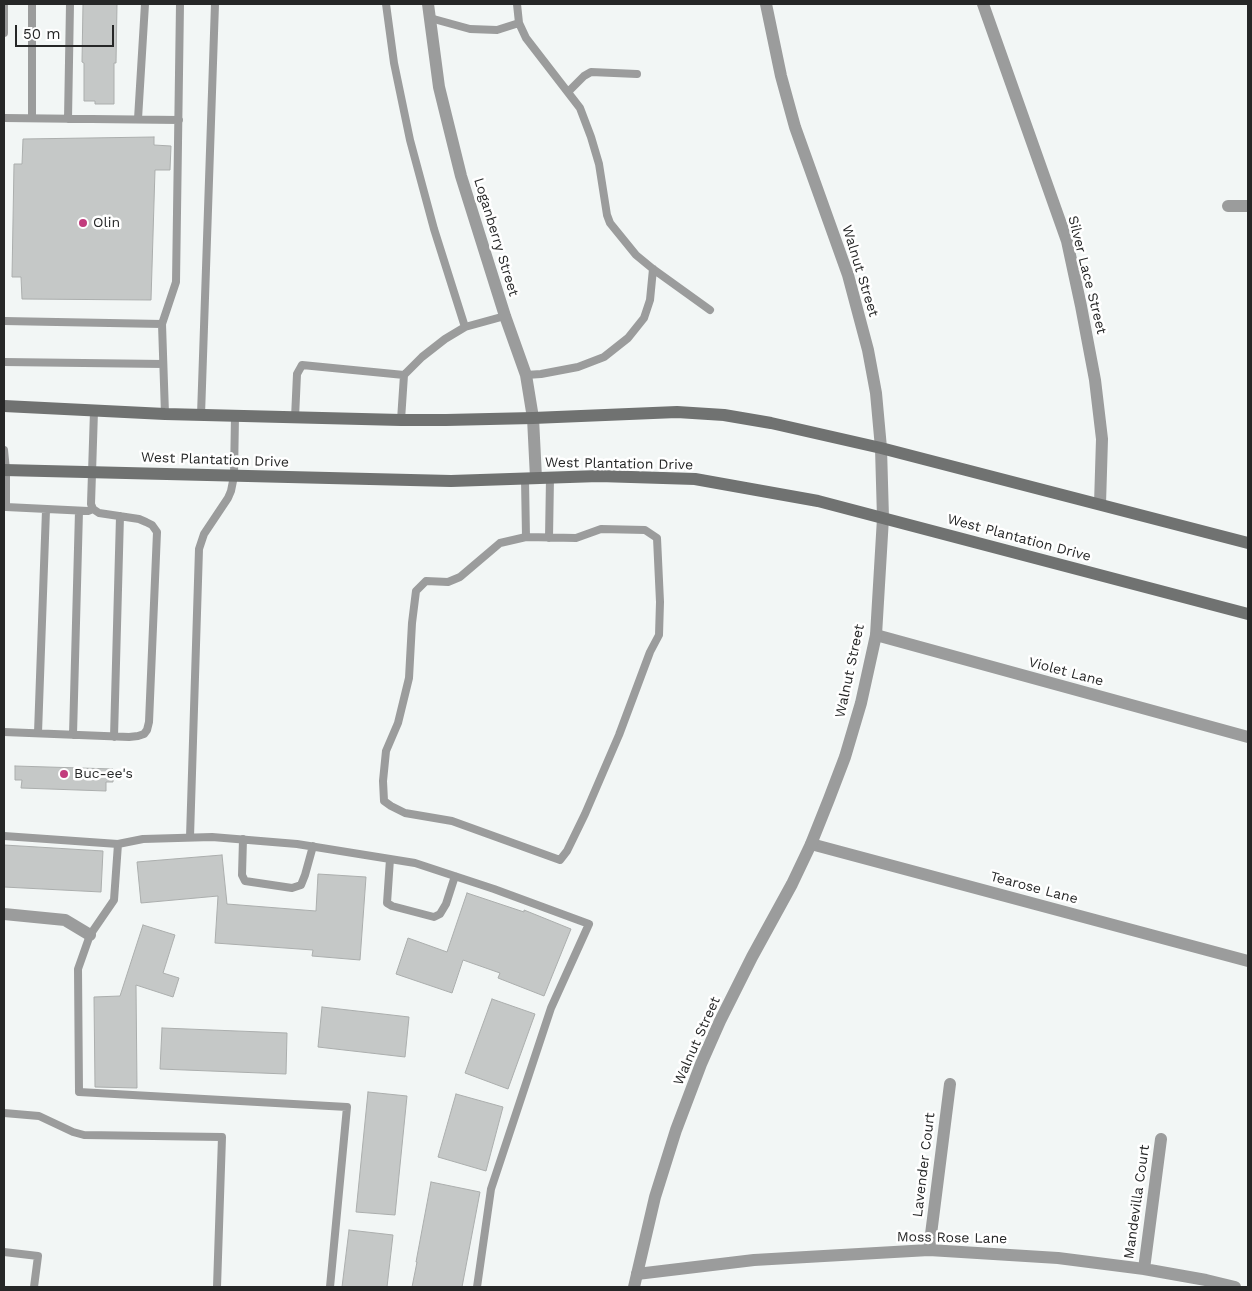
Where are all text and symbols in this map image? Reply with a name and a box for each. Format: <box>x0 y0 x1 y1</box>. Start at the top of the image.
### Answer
scale bar <box>18 15 116 47</box>
text: 50 m <box>23 25 60 43</box>
street label: Loganberry Street <box>470 176 522 298</box>
street label: Silver Lace Street <box>1064 214 1110 336</box>
place label: Olin <box>93 215 120 231</box>
marker: Olin <box>77 217 89 229</box>
street label: Walnut Street <box>838 223 882 319</box>
street label: West Plantation Drive <box>141 449 289 471</box>
street label: West Plantation Drive <box>545 454 693 474</box>
street label: West Plantation Drive <box>945 511 1093 565</box>
street label: Walnut Street <box>832 623 868 719</box>
street label: Violet Lane <box>1027 654 1105 690</box>
place label: Buc-ee's <box>74 766 133 782</box>
marker: Buc-ee's <box>58 768 70 780</box>
street label: Tearose Lane <box>988 868 1080 908</box>
street label: Walnut Street <box>670 994 724 1088</box>
street label: Lavender Court <box>909 1112 939 1218</box>
street label: Mandevilla Court <box>1121 1144 1153 1260</box>
street label: Moss Rose Lane <box>897 1229 1007 1247</box>

